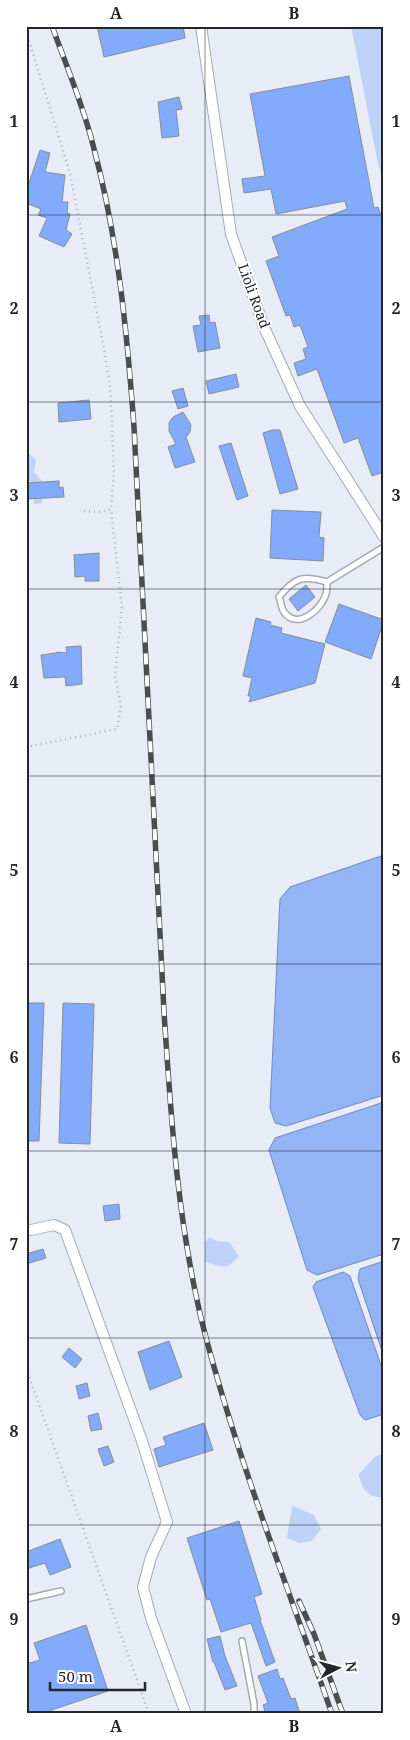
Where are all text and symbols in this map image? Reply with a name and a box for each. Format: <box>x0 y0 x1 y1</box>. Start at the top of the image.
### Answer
text: A <box>110 2 123 24</box>
text: B <box>289 2 300 24</box>
text: 1 <box>9 110 19 132</box>
text: 1 <box>391 110 401 132</box>
street label: Lioli Road <box>234 261 275 331</box>
text: 2 <box>9 297 19 319</box>
text: 2 <box>391 297 401 319</box>
text: 3 <box>9 484 19 506</box>
text: 3 <box>391 484 401 506</box>
text: 4 <box>9 671 19 693</box>
text: 4 <box>391 671 401 693</box>
text: 5 <box>9 859 19 881</box>
text: 5 <box>391 859 401 881</box>
text: 6 <box>9 1046 19 1068</box>
text: 6 <box>391 1046 401 1068</box>
text: 7 <box>9 1233 19 1255</box>
text: 7 <box>391 1233 401 1255</box>
text: 8 <box>9 1420 19 1442</box>
text: 8 <box>391 1420 401 1442</box>
text: 9 <box>9 1608 19 1630</box>
text: 9 <box>391 1608 401 1630</box>
north arrow <box>312 1642 362 1692</box>
scale bar <box>50 1660 145 1692</box>
text: N <box>341 1660 361 1673</box>
text: 50 m <box>58 1666 93 1686</box>
text: A <box>110 1715 123 1737</box>
text: B <box>289 1715 300 1737</box>

